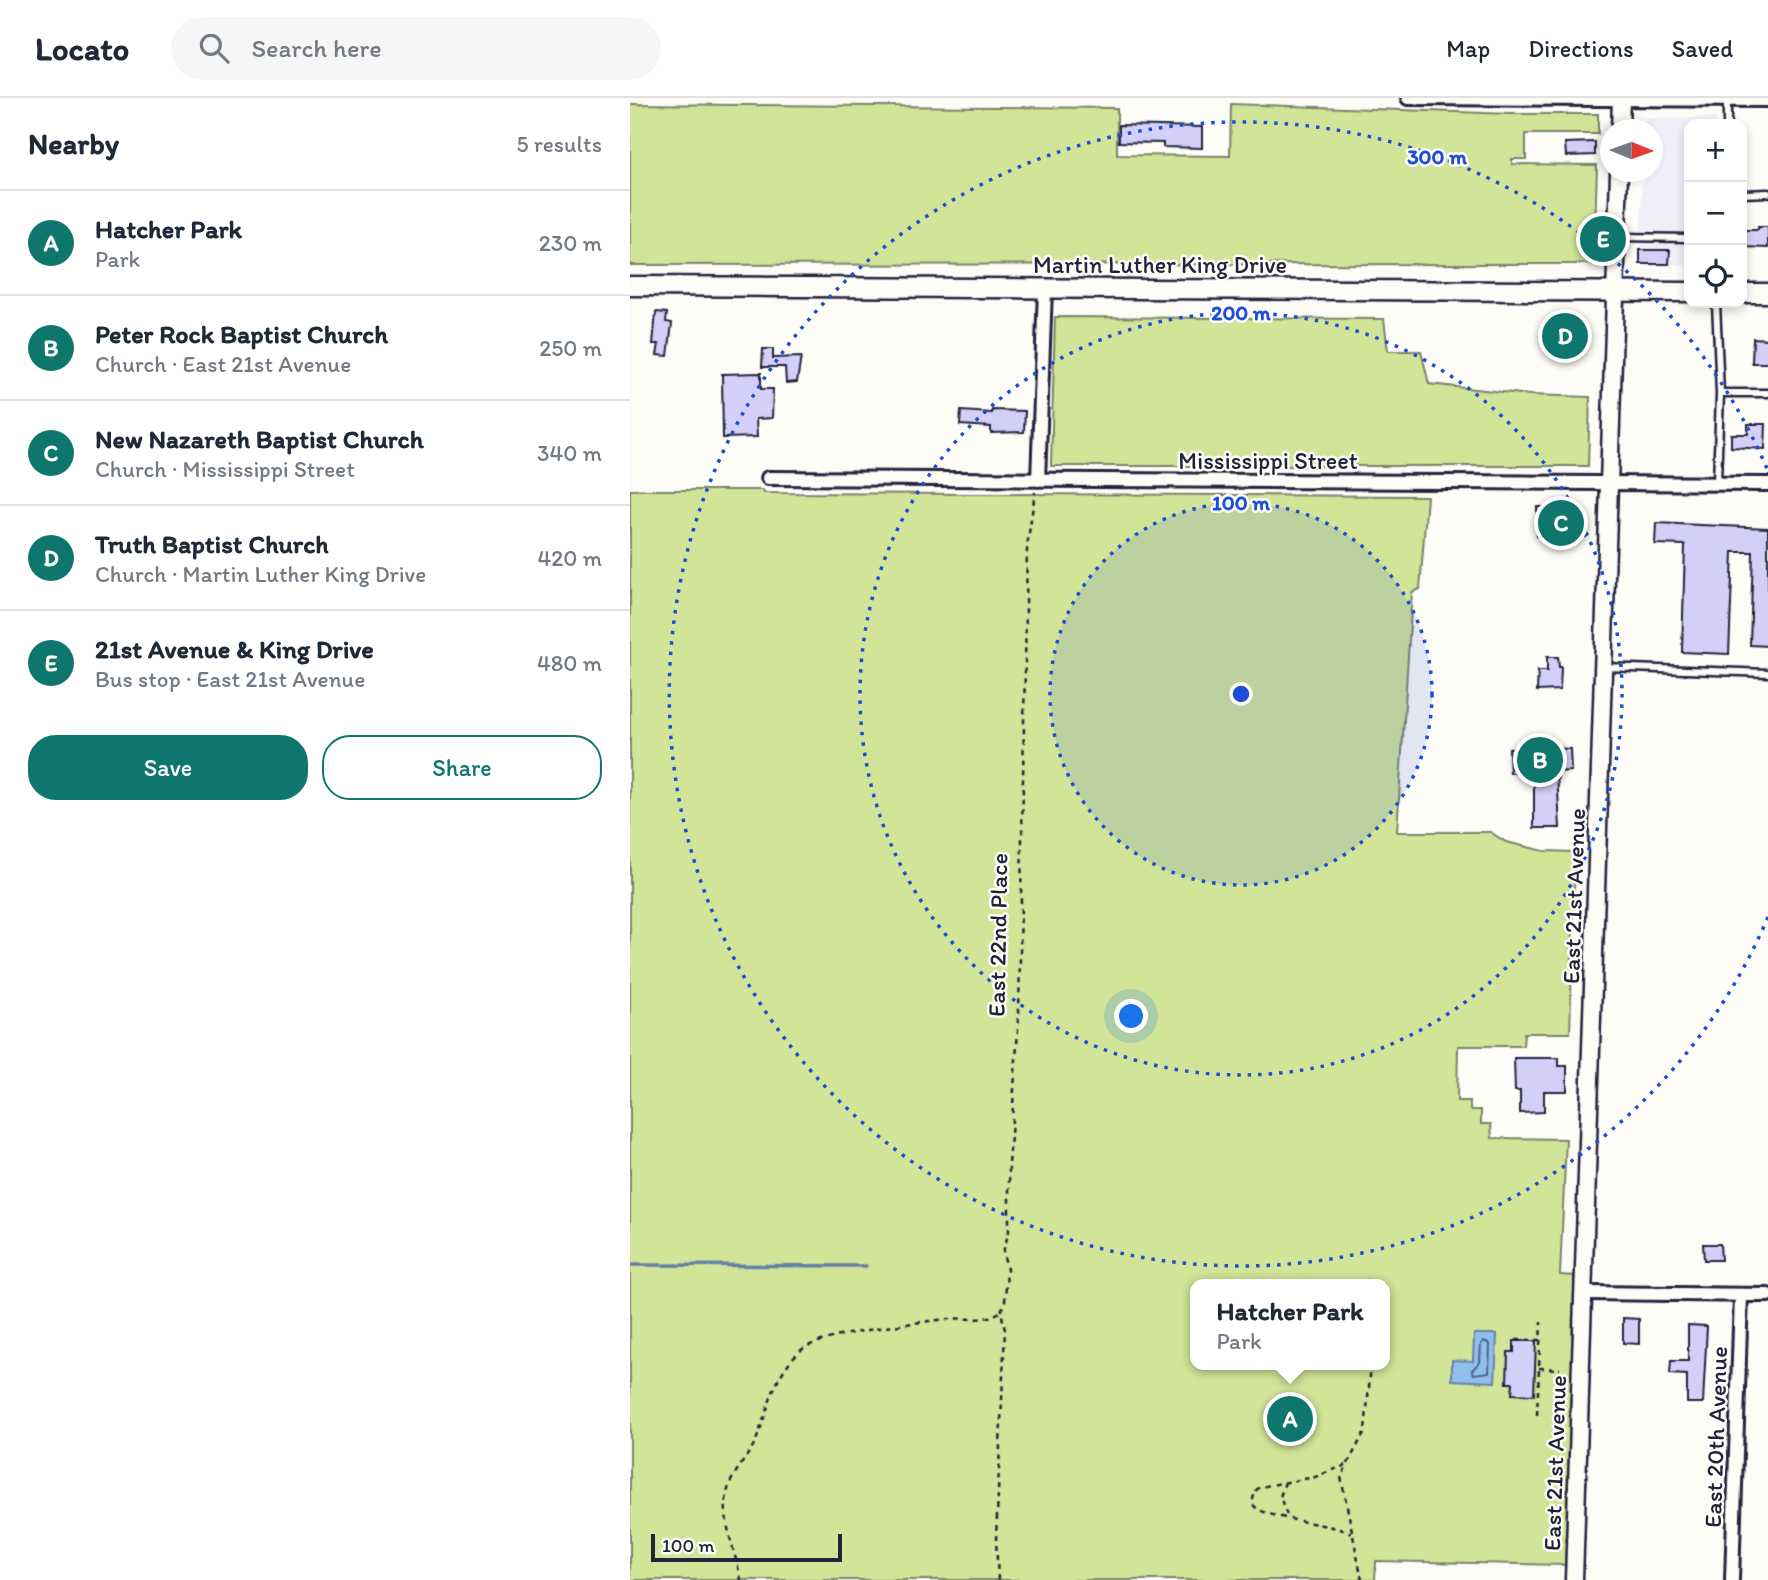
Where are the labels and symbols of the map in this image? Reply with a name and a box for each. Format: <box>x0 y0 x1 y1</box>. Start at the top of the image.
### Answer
north arrow <box>1600 119 1663 182</box>
text: 300 m <box>1407 144 1467 169</box>
pin: E <box>1580 213 1626 265</box>
street label: Martin Luther King Drive <box>1033 250 1287 279</box>
text: 200 m <box>1211 300 1271 325</box>
pin: D <box>1542 310 1588 362</box>
street label: Mississippi Street <box>1178 446 1358 475</box>
text: 100 m <box>1212 490 1270 515</box>
pin: C <box>1538 497 1584 549</box>
centre of rings <box>1229 682 1253 706</box>
pin: B <box>1517 734 1563 786</box>
street label: East 21st Avenue <box>1556 808 1591 984</box>
street label: East 22nd Place <box>982 853 1013 1017</box>
your location <box>1114 999 1148 1033</box>
street label: East 20th Avenue <box>1698 1346 1733 1528</box>
street label: East 21st Avenue <box>1537 1375 1572 1551</box>
pin: A <box>1267 1393 1313 1445</box>
scale bar <box>651 1531 842 1563</box>

